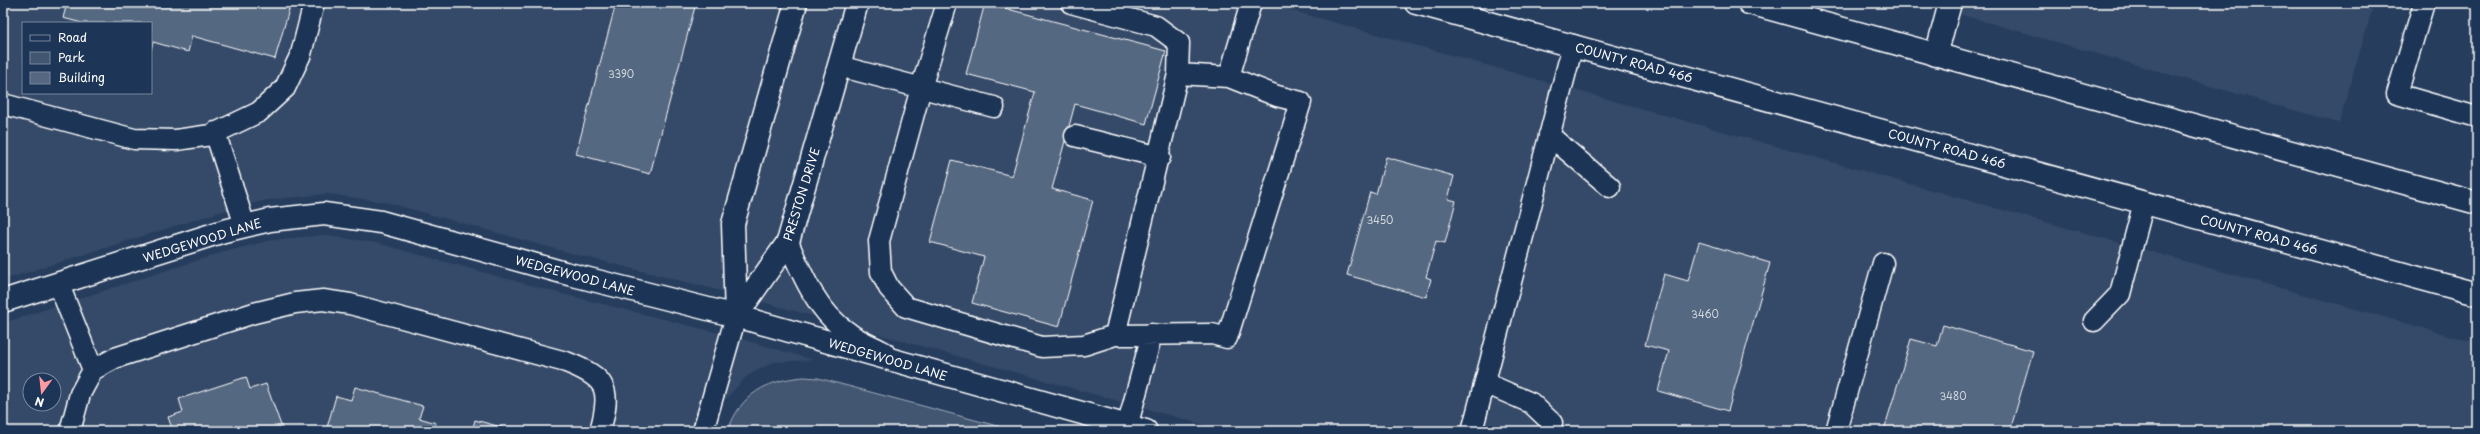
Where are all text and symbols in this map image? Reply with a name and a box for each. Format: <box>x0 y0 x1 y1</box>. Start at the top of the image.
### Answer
legend <box>22 22 152 94</box>
text: Road <box>58 28 87 46</box>
street label: COUNTY ROAD 466 <box>1573 38 1695 86</box>
text: Park <box>58 48 85 66</box>
house number: 3390 <box>608 66 634 81</box>
text: Building <box>58 68 105 86</box>
street label: COUNTY ROAD 466 <box>1886 124 2008 172</box>
street label: PRESTON DRIVE <box>778 145 824 243</box>
street label: COUNTY ROAD 466 <box>2198 210 2320 258</box>
house number: 3450 <box>1367 212 1393 227</box>
street label: WEDGEWOOD LANE <box>141 213 264 267</box>
street label: WEDGEWOOD LANE <box>513 250 637 300</box>
house number: 3460 <box>1691 306 1719 321</box>
street label: WEDGEWOOD LANE <box>826 333 950 385</box>
north arrow <box>22 372 62 412</box>
house number: 3480 <box>1940 388 1966 403</box>
text: N <box>33 393 46 411</box>

